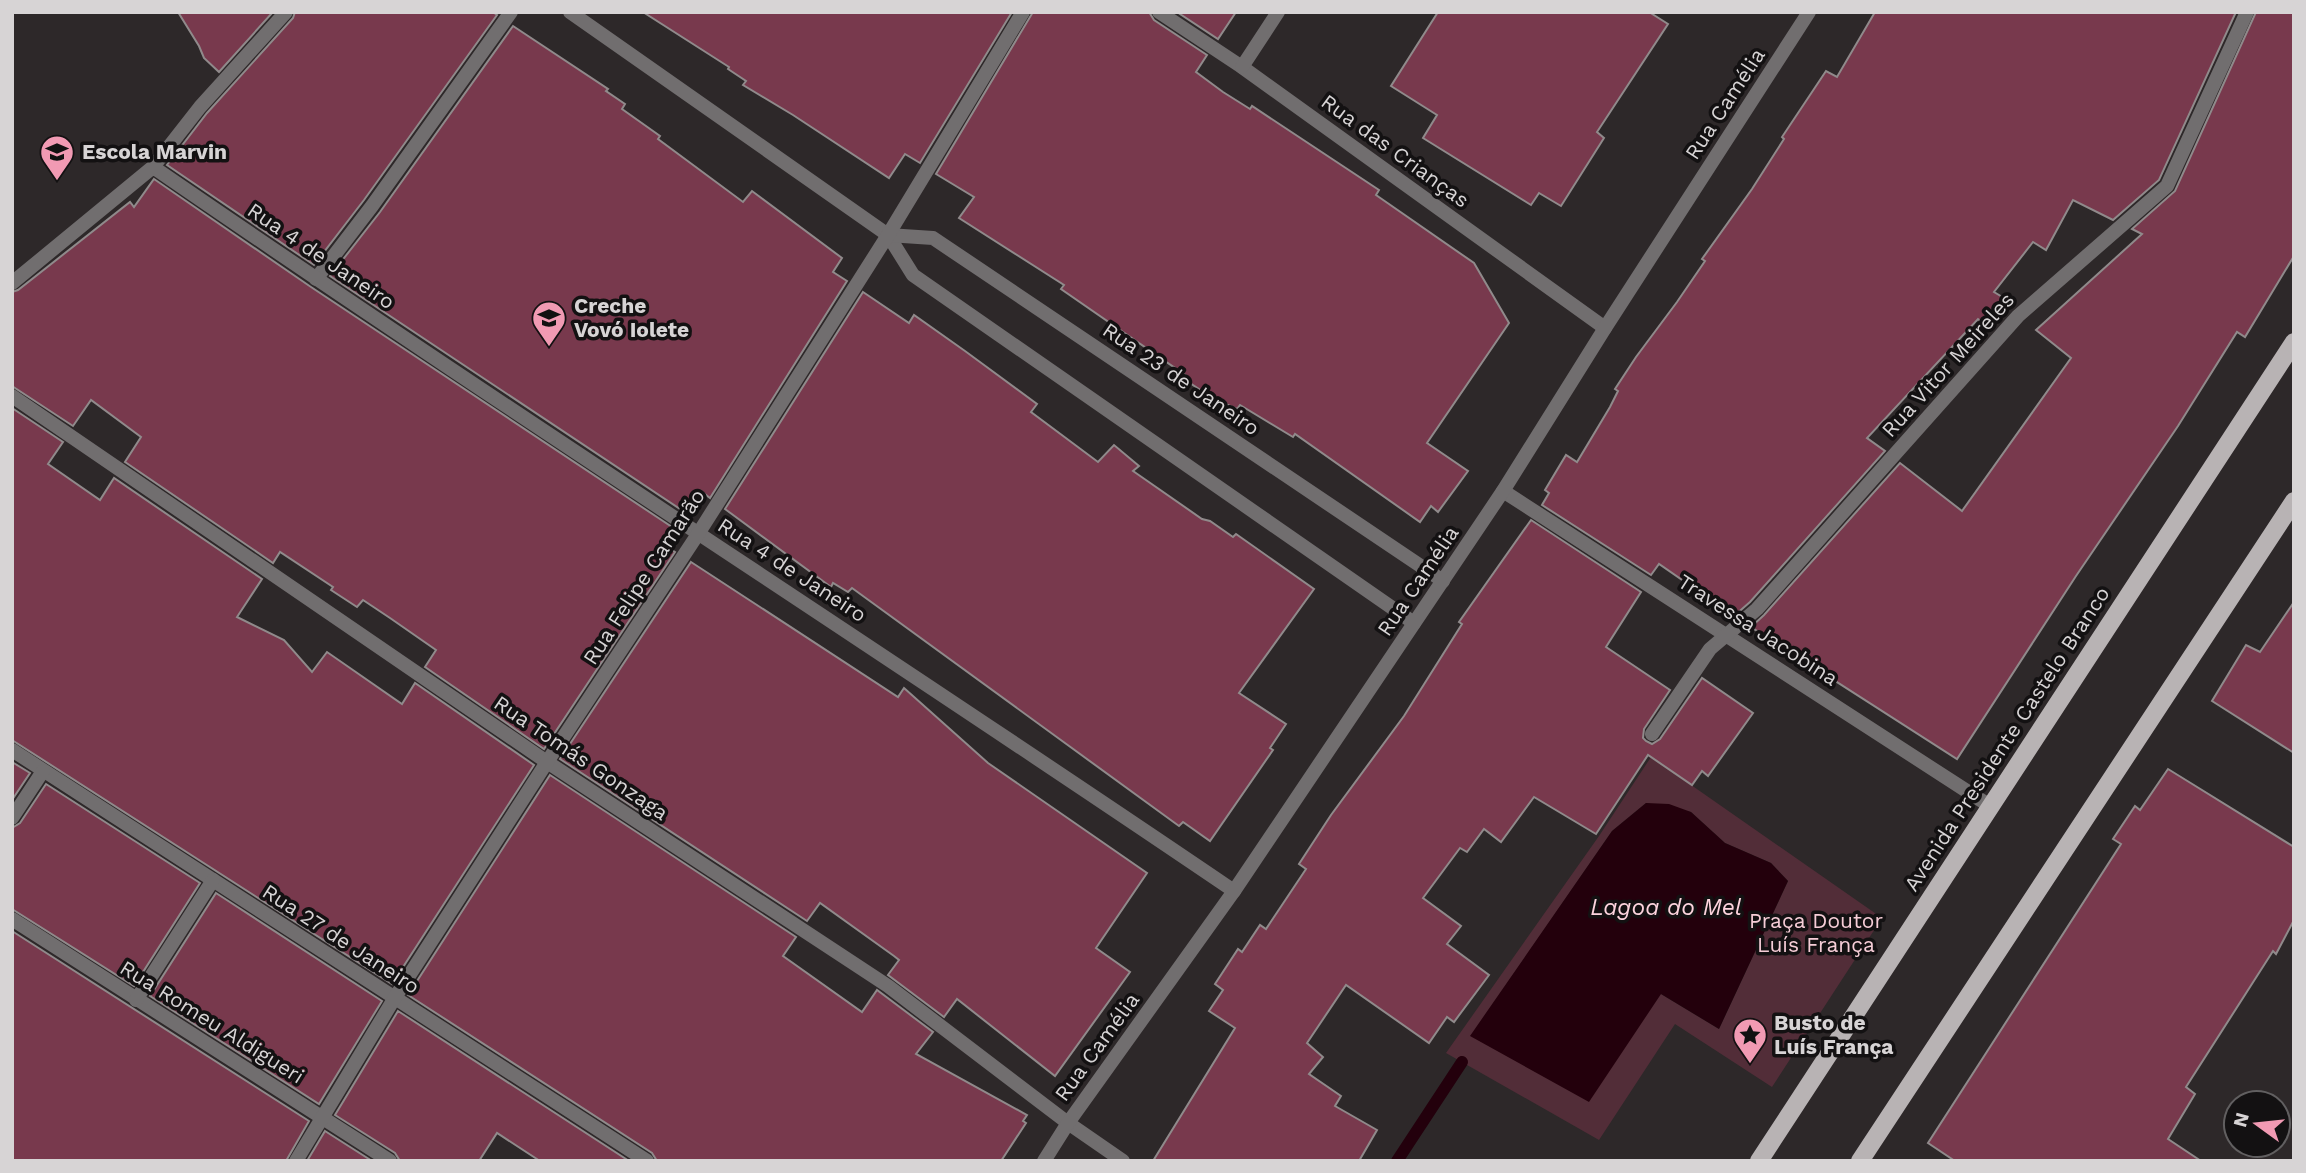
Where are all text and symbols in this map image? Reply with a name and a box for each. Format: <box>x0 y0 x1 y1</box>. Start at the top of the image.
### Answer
street label: Rua Camélia <box>1679 43 1770 164</box>
street label: Rua das Crianças <box>1316 89 1474 213</box>
school or university icon: Escola Marvin <box>38 133 76 182</box>
place label: Escola Marvin <box>82 139 227 164</box>
street label: Rua 4 de Janeiro <box>243 197 400 314</box>
street label: Rua Vitor Meireles <box>1876 287 2019 442</box>
place label: Creche Vovó Iolete <box>574 293 689 342</box>
school or university icon: Creche Vovó Iolete <box>530 299 568 348</box>
street label: Rua 23 de Janeiro <box>1098 317 1264 440</box>
street label: Rua Felipe Camarão <box>577 484 710 669</box>
street label: Rua 4 de Janeiro <box>713 512 871 627</box>
street label: Rua Camélia <box>1372 521 1464 641</box>
street label: Travessa Jacobina <box>1674 569 1843 691</box>
street label: Avenida Presidente Castelo Branco <box>1899 582 2115 896</box>
street label: Rua Tomás Gonzaga <box>489 690 673 825</box>
street label: Rua 27 de Janeiro <box>258 878 425 999</box>
water label: Lagoa do Mel <box>1590 894 1742 921</box>
park label: Praça Doutor Luís França <box>1749 908 1883 957</box>
street label: Rua Romeu Aldigueri <box>116 955 309 1088</box>
street label: Rua Camélia <box>1049 988 1144 1106</box>
place label: Busto de Luís França <box>1774 1010 1894 1059</box>
place icon: Busto de Luís França <box>1731 1016 1769 1065</box>
north arrow <box>2222 1089 2292 1159</box>
text: N <box>2228 1110 2254 1130</box>

